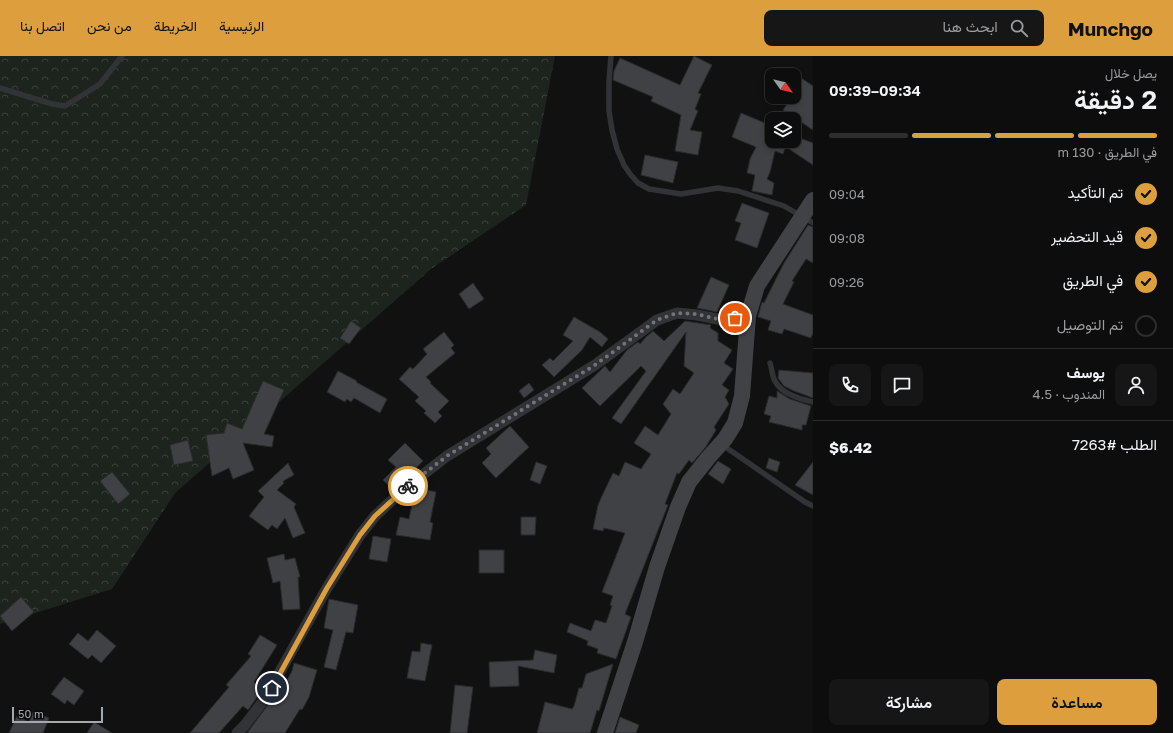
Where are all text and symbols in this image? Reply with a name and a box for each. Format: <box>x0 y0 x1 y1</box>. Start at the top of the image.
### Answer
search box <box>764 10 1044 46</box>
text: اتصل بنا <box>20 17 65 34</box>
text: من نحن <box>87 17 132 34</box>
text: الخريطة <box>154 17 197 34</box>
text: الرئيسية <box>219 17 264 34</box>
text: ابحث هنا <box>943 17 998 35</box>
icon: search <box>1008 17 1030 39</box>
text: Munchgo <box>1068 17 1153 40</box>
text: يصل خلال <box>1105 65 1157 81</box>
north arrow <box>765 68 801 104</box>
map controls <box>765 68 801 148</box>
text: 09:34–09:39 <box>829 81 921 99</box>
text: 2 دقيقة <box>1074 84 1157 115</box>
button: layers <box>765 112 801 148</box>
text: في الطريق · 130 m <box>1058 144 1157 160</box>
text: تم التأكيد <box>1068 183 1123 201</box>
icon: check <box>1135 183 1157 205</box>
text: 09:04 <box>829 186 865 202</box>
text: قيد التحضير <box>1051 227 1123 245</box>
icon: check <box>1135 227 1157 249</box>
text: 09:08 <box>829 230 865 246</box>
text: في الطريق <box>1063 271 1123 289</box>
icon: check <box>1135 271 1157 293</box>
text: 09:26 <box>829 274 864 290</box>
pin <box>718 301 752 335</box>
icon: bag <box>724 307 746 329</box>
text: تم التوصيل <box>1057 315 1123 333</box>
text: يوسف <box>1067 363 1105 381</box>
button: phone <box>829 364 871 406</box>
button: chat <box>881 364 923 406</box>
button: person <box>1115 364 1157 406</box>
text: المندوب · 4.5 <box>1033 386 1105 402</box>
text: الطلب #7263 <box>1072 435 1157 453</box>
text: $6.42 <box>829 438 872 456</box>
courier <box>388 466 428 506</box>
icon: bike <box>397 475 419 497</box>
pin <box>255 671 289 705</box>
icon: home <box>261 677 283 699</box>
button: مشاركة <box>829 679 989 725</box>
button: مساعدة <box>997 679 1157 725</box>
scale bar <box>12 705 103 724</box>
text: 50 m <box>18 707 44 720</box>

